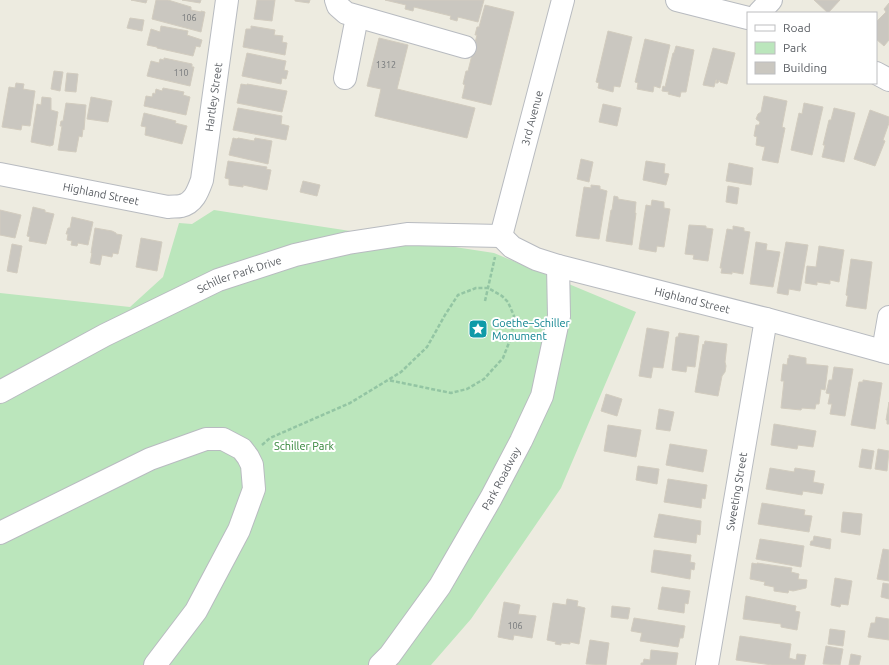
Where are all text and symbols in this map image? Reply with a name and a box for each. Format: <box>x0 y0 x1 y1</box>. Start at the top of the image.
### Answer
legend <box>747 12 877 84</box>
house number: 106 <box>181 13 197 23</box>
text: Road <box>783 21 811 34</box>
text: Park <box>783 41 807 54</box>
house number: 1312 <box>376 60 396 70</box>
street label: Hartley Street <box>203 61 224 132</box>
text: Building <box>783 61 827 74</box>
house number: 110 <box>173 68 189 78</box>
street label: 3rd Avenue <box>519 89 545 147</box>
street label: Highland Street <box>62 180 141 207</box>
street label: Schiller Park Drive <box>195 254 283 295</box>
street label: Highland Street <box>653 285 732 316</box>
place label: Goethe–Schiller Monument <box>492 317 571 342</box>
place icon: Goethe–Schiller Monument <box>467 318 489 340</box>
park label: Schiller Park <box>274 440 335 452</box>
street label: Park Roadway <box>479 445 523 512</box>
street label: Sweeting Street <box>724 451 749 532</box>
house number: 106 <box>507 621 523 631</box>

